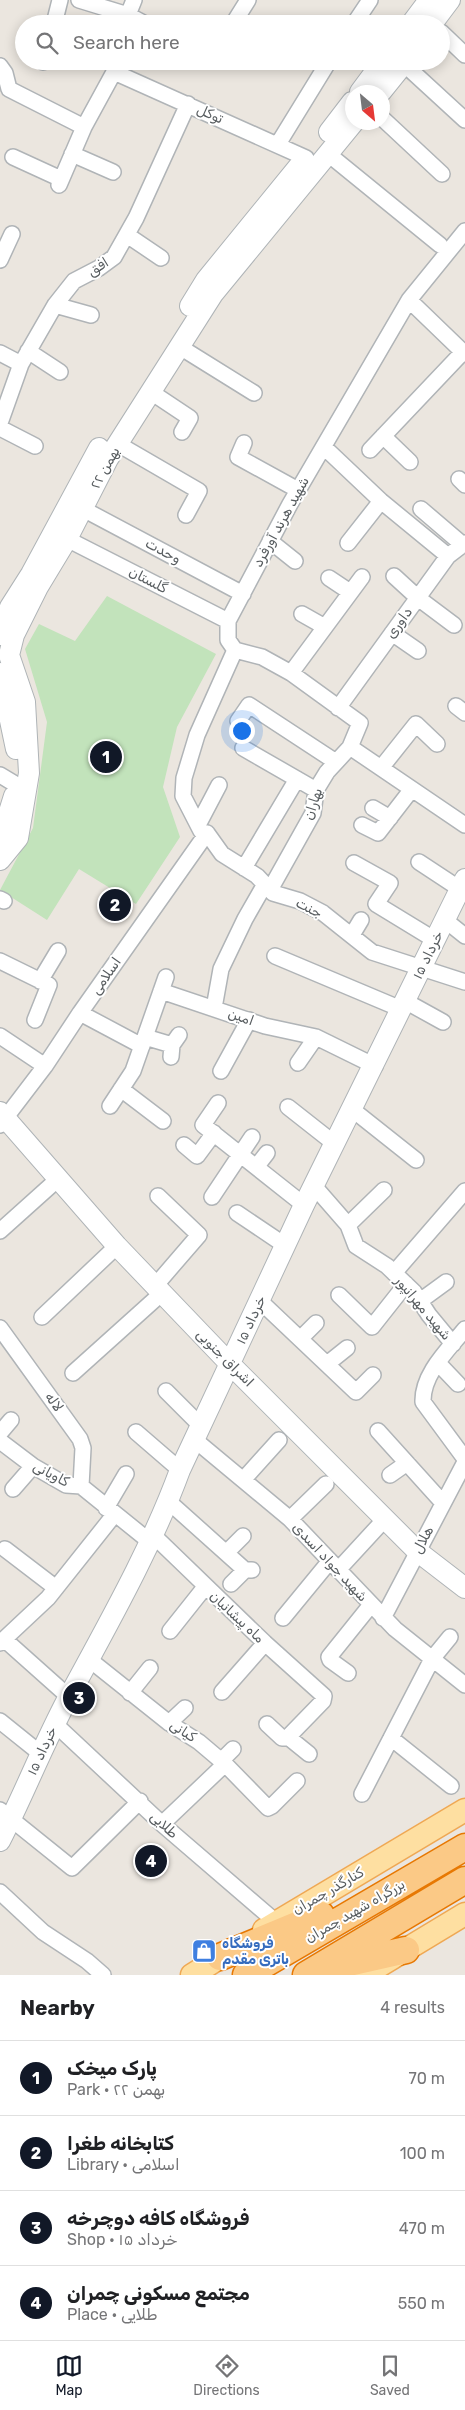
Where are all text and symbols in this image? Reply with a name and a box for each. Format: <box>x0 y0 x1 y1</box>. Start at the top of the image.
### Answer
search box <box>15 15 450 70</box>
icon: search <box>33 29 61 57</box>
text: Search here <box>73 31 180 54</box>
north arrow <box>345 85 390 130</box>
street label: توکل <box>194 101 226 127</box>
street label: افق <box>84 254 112 280</box>
street label: ۲۲ بهمن <box>87 444 123 492</box>
street label: شهید هرند آورفرد <box>249 474 313 570</box>
street label: وحدت <box>142 535 184 567</box>
street label: گلستان <box>126 563 171 597</box>
street label: داوری <box>382 604 416 642</box>
your location <box>229 718 255 744</box>
pin: 1 <box>90 738 122 776</box>
street label: بهاران <box>300 786 326 822</box>
pin: 2 <box>99 886 131 924</box>
street label: جنت <box>293 894 325 922</box>
street label: ۱۵ خرداد <box>409 928 447 982</box>
street label: اسلامی <box>87 954 125 998</box>
street label: امین <box>226 1005 256 1029</box>
street label: شهید مهرانپور <box>390 1272 455 1344</box>
street label: ۱۵ خرداد <box>232 1293 270 1347</box>
street label: اشراق جنوبی <box>193 1326 257 1390</box>
street label: لاله <box>41 1389 67 1415</box>
street label: کاویانی <box>30 1458 72 1491</box>
street label: شهید جواد اسدی <box>289 1519 371 1605</box>
street label: هلال <box>409 1523 437 1557</box>
street label: ماه پیشانیان <box>205 1587 268 1648</box>
pin: 3 <box>63 1679 95 1717</box>
street label: کیانی <box>167 1716 200 1746</box>
street label: ۱۵ خرداد <box>23 1724 61 1778</box>
street label: طلایی <box>147 1808 182 1842</box>
pin: 4 <box>135 1842 167 1880</box>
street label: کنارگذر چمران <box>289 1863 367 1918</box>
street label: بزرگراه شهید چمران <box>302 1876 408 1946</box>
place label: فروشگاه باتری مقدم <box>222 1935 289 1969</box>
shop icon: فروشگاه باتری مقدم <box>191 1938 217 1964</box>
text: Nearby <box>20 1995 95 2020</box>
text: 4 results <box>380 1998 445 2017</box>
text: پارک میخک <box>67 2057 157 2080</box>
text: 1 <box>32 2069 40 2088</box>
text: 70 m <box>408 2069 445 2088</box>
text: Park · ۲۲ بهمن <box>67 2080 165 2099</box>
text: کتابخانه طغرا <box>67 2132 174 2155</box>
text: 2 <box>31 2144 41 2163</box>
text: 100 m <box>400 2144 445 2163</box>
text: Library · اسلامی <box>67 2155 180 2174</box>
text: فروشگاه کافه دوچرخه <box>67 2207 249 2230</box>
text: 3 <box>31 2219 41 2238</box>
text: 470 m <box>399 2219 445 2238</box>
text: Shop · ۱۵ خرداد <box>67 2230 178 2249</box>
text: مجتمع مسکونی چمران <box>67 2282 250 2305</box>
text: 4 <box>31 2294 41 2313</box>
text: 550 m <box>398 2294 445 2313</box>
text: Place · طلایی <box>67 2305 157 2324</box>
tab: Map <box>55 2352 83 2399</box>
tab: Directions <box>193 2352 260 2399</box>
tab: Saved <box>370 2352 410 2399</box>

